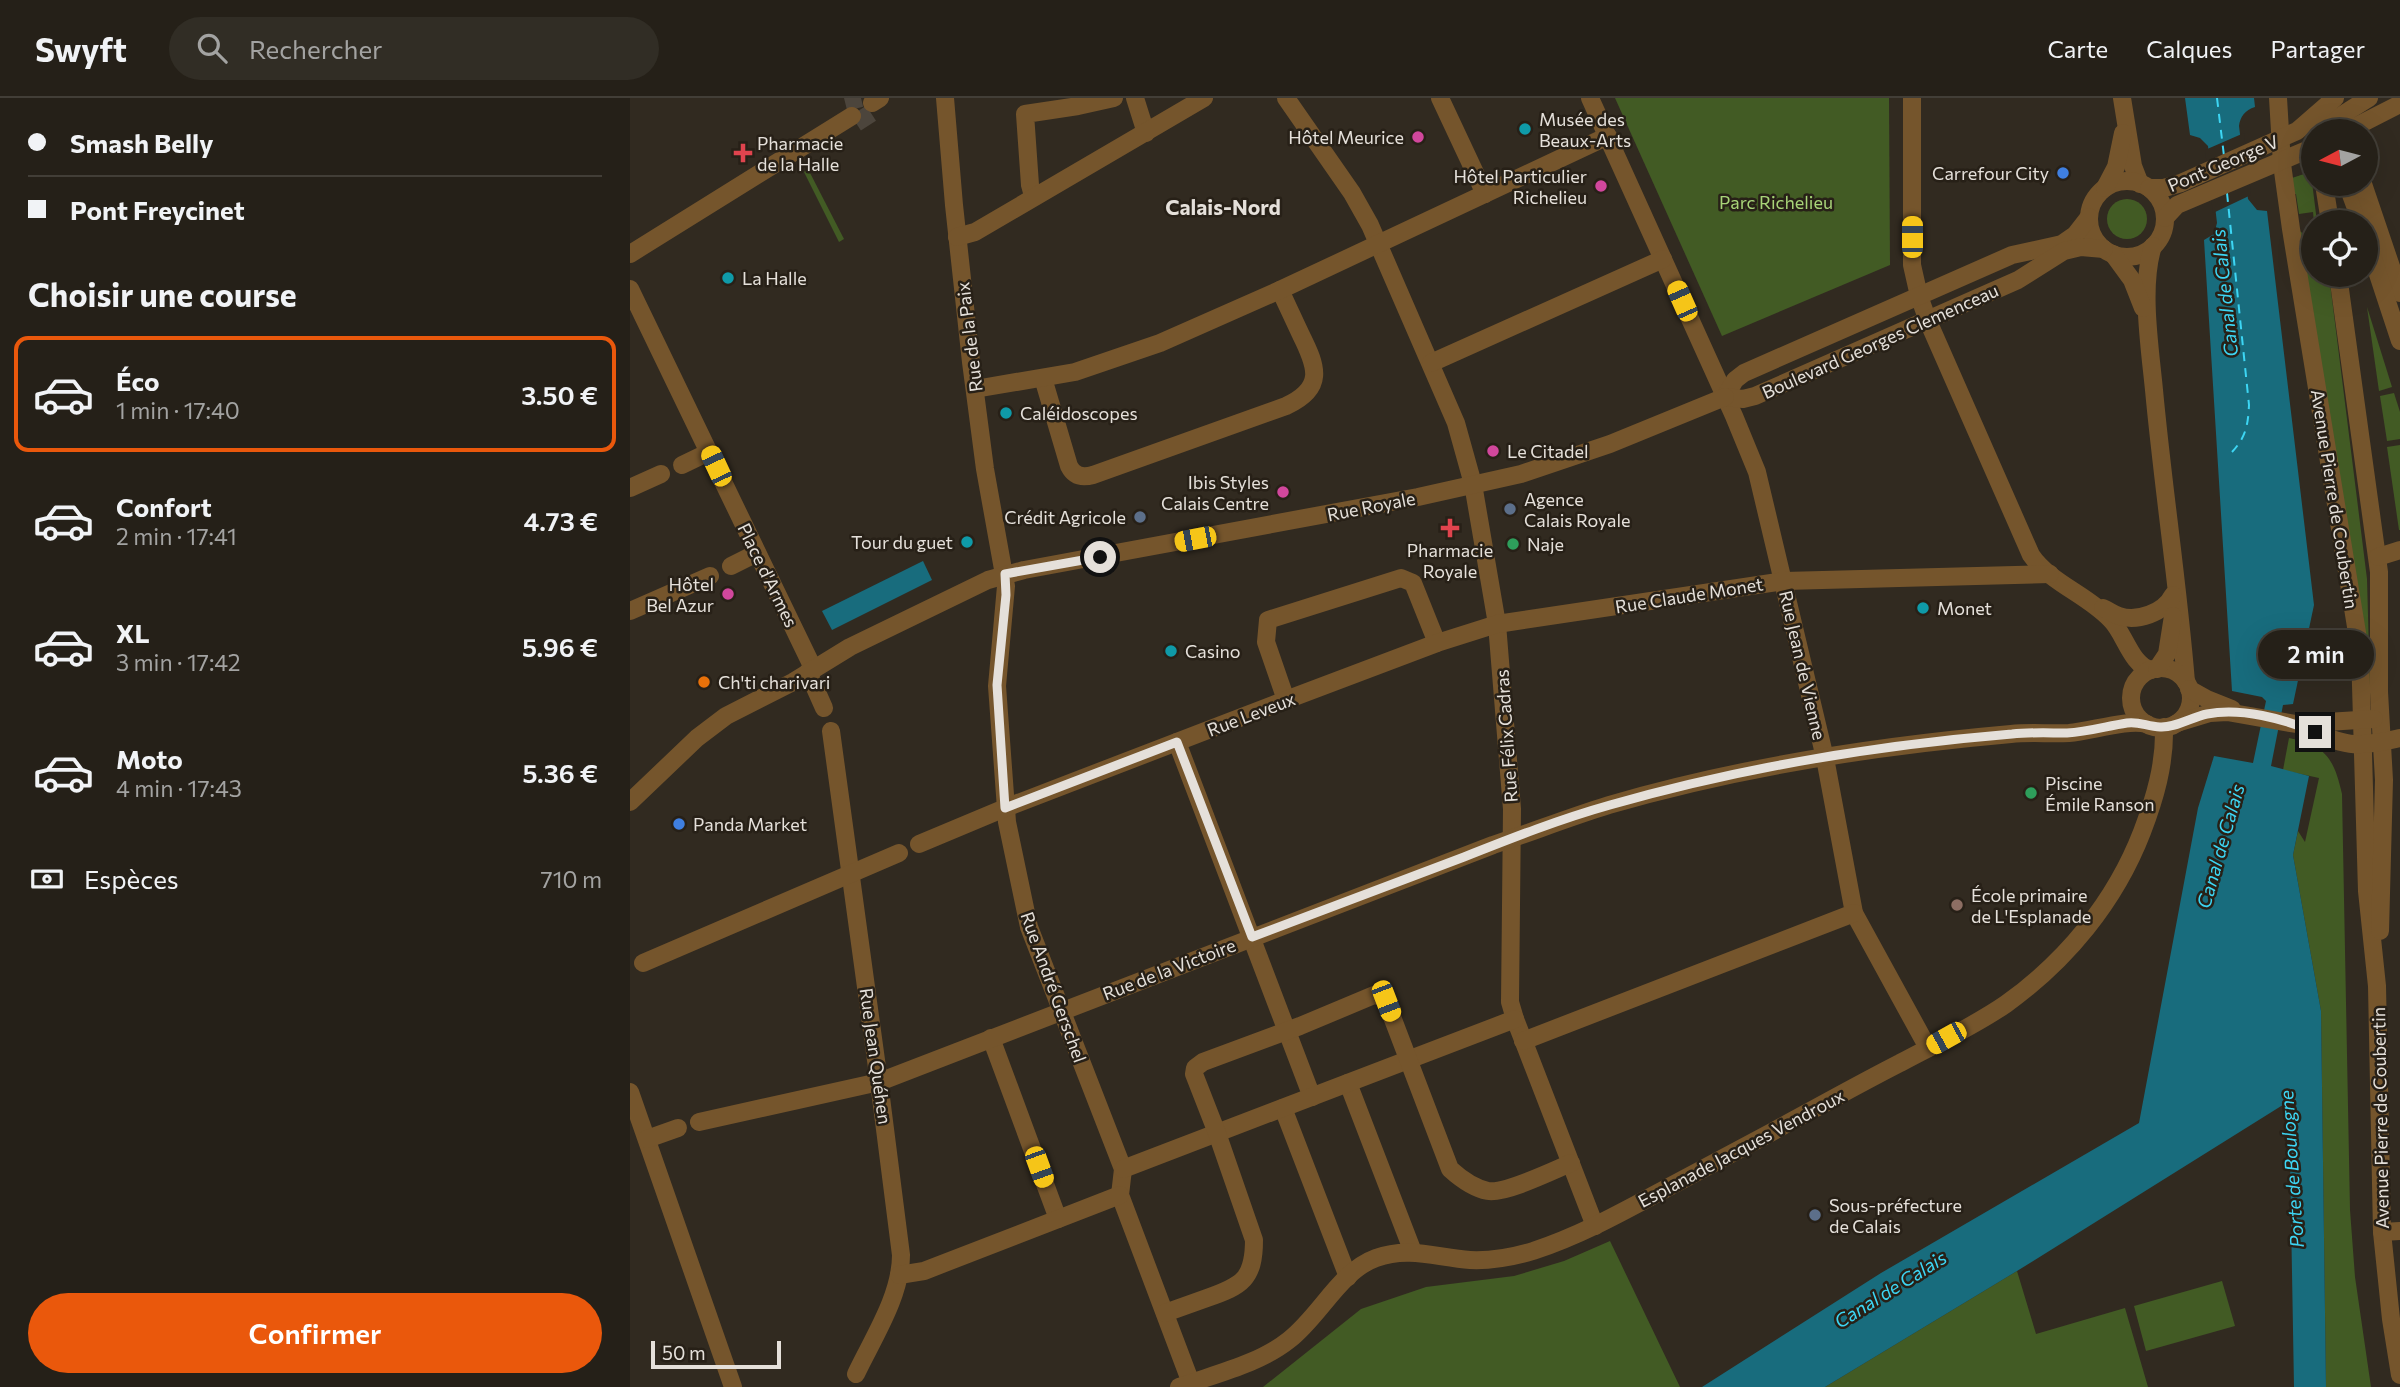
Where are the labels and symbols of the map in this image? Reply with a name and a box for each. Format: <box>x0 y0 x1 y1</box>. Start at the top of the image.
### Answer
place label: Musée des Beaux-Arts <box>1539 108 1631 151</box>
north arrow <box>2301 119 2378 196</box>
marker: Musée des Beaux-Arts <box>1517 121 1533 137</box>
place label: Hôtel Meurice <box>1288 126 1404 148</box>
marker: Hôtel Meurice <box>1410 129 1426 145</box>
street label: Pont George V <box>2164 130 2282 196</box>
place label: Pharmacie de la Halle <box>757 132 843 175</box>
marker: Pharmacie de la Halle <box>735 145 751 161</box>
place label: Carrefour City <box>1932 162 2049 184</box>
place label: Hôtel Particulier Richelieu <box>1453 165 1587 208</box>
marker: Carrefour City <box>2055 165 2071 181</box>
marker: Hôtel Particulier Richelieu <box>1593 178 1609 194</box>
park label: Parc Richelieu <box>1719 191 1833 213</box>
district label: Calais-Nord <box>1165 194 1281 219</box>
car <box>1902 216 1923 258</box>
water label: Canal de Calais <box>2206 228 2242 358</box>
place label: La Halle <box>742 267 807 289</box>
marker: La Halle <box>720 270 736 286</box>
car <box>1664 278 1701 324</box>
street label: Boulevard Georges Clemenceau <box>1758 279 2002 403</box>
street label: Rue de la Paix <box>951 280 987 393</box>
street label: Avenue Pierre de Coubertin <box>2307 388 2363 610</box>
place label: Caléidoscopes <box>1020 402 1138 424</box>
marker: Caléidoscopes <box>998 405 1014 421</box>
place label: Le Citadel <box>1507 440 1588 462</box>
car <box>698 443 735 489</box>
marker: Le Citadel <box>1485 443 1501 459</box>
place label: Ibis Styles Calais Centre <box>1161 471 1269 514</box>
marker: Ibis Styles Calais Centre <box>1275 484 1291 500</box>
street label: Rue Royale <box>1325 487 1417 525</box>
place label: Agence Calais Royale <box>1524 488 1631 531</box>
marker: Agence Calais Royale <box>1502 501 1518 517</box>
place label: Crédit Agricole <box>1004 506 1126 528</box>
marker: Crédit Agricole <box>1132 509 1148 525</box>
street label: Place d'Armes <box>733 519 803 631</box>
marker: Pharmacie Royale <box>1442 520 1458 536</box>
car <box>1173 525 1218 553</box>
place label: Tour du guet <box>851 531 953 553</box>
place label: Naje <box>1527 533 1564 555</box>
marker: Tour du guet <box>959 534 975 550</box>
marker: Naje <box>1505 536 1521 552</box>
place label: Pharmacie Royale <box>1407 539 1493 582</box>
route start <box>1084 541 1116 573</box>
street label: Rue Claude Monet <box>1613 572 1765 618</box>
place label: Hôtel Bel Azur <box>646 573 714 616</box>
marker: Hôtel Bel Azur <box>720 586 736 602</box>
street label: Rue Jean de Vienne <box>1775 588 1831 742</box>
place label: Monet <box>1937 597 1992 619</box>
marker: Monet <box>1915 600 1931 616</box>
callout: 2 min <box>2257 630 2373 680</box>
place label: Casino <box>1185 640 1241 662</box>
marker: Casino <box>1163 643 1179 659</box>
street label: Rue Félix Cadras <box>1490 669 1522 803</box>
place label: Ch'ti charivari <box>718 671 830 693</box>
marker: Ch'ti charivari <box>696 674 712 690</box>
street label: Rue Leveux <box>1204 687 1299 741</box>
route end <box>2299 716 2331 748</box>
place label: Piscine Émile Ranson <box>2045 772 2155 815</box>
water label: Canal de Calais <box>2191 781 2249 911</box>
marker: Piscine Émile Ranson <box>2023 785 2039 801</box>
place label: Panda Market <box>693 813 807 835</box>
marker: Panda Market <box>671 816 687 832</box>
place label: École primaire de L'Esplanade <box>1971 884 2091 927</box>
marker: École primaire de L'Esplanade <box>1949 897 1965 913</box>
street label: Rue André Gerschel <box>1016 909 1092 1065</box>
street label: Rue de la Victoire <box>1099 934 1239 1004</box>
car <box>1369 978 1404 1024</box>
street label: Rue Jean Quéhen <box>856 987 896 1125</box>
street label: Avenue Pierre de Coubertin <box>2367 1007 2393 1229</box>
car <box>1923 1019 1970 1057</box>
street label: Esplanade Jacques Vendroux <box>1634 1084 1848 1212</box>
water label: Porte de Boulogne <box>2274 1089 2308 1249</box>
car <box>1022 1144 1057 1190</box>
place label: Sous-préfecture de Calais <box>1829 1194 1962 1237</box>
marker: Sous-préfecture de Calais <box>1807 1207 1823 1223</box>
water label: Canal de Calais <box>1830 1245 1951 1333</box>
scale bar <box>651 1338 780 1370</box>

